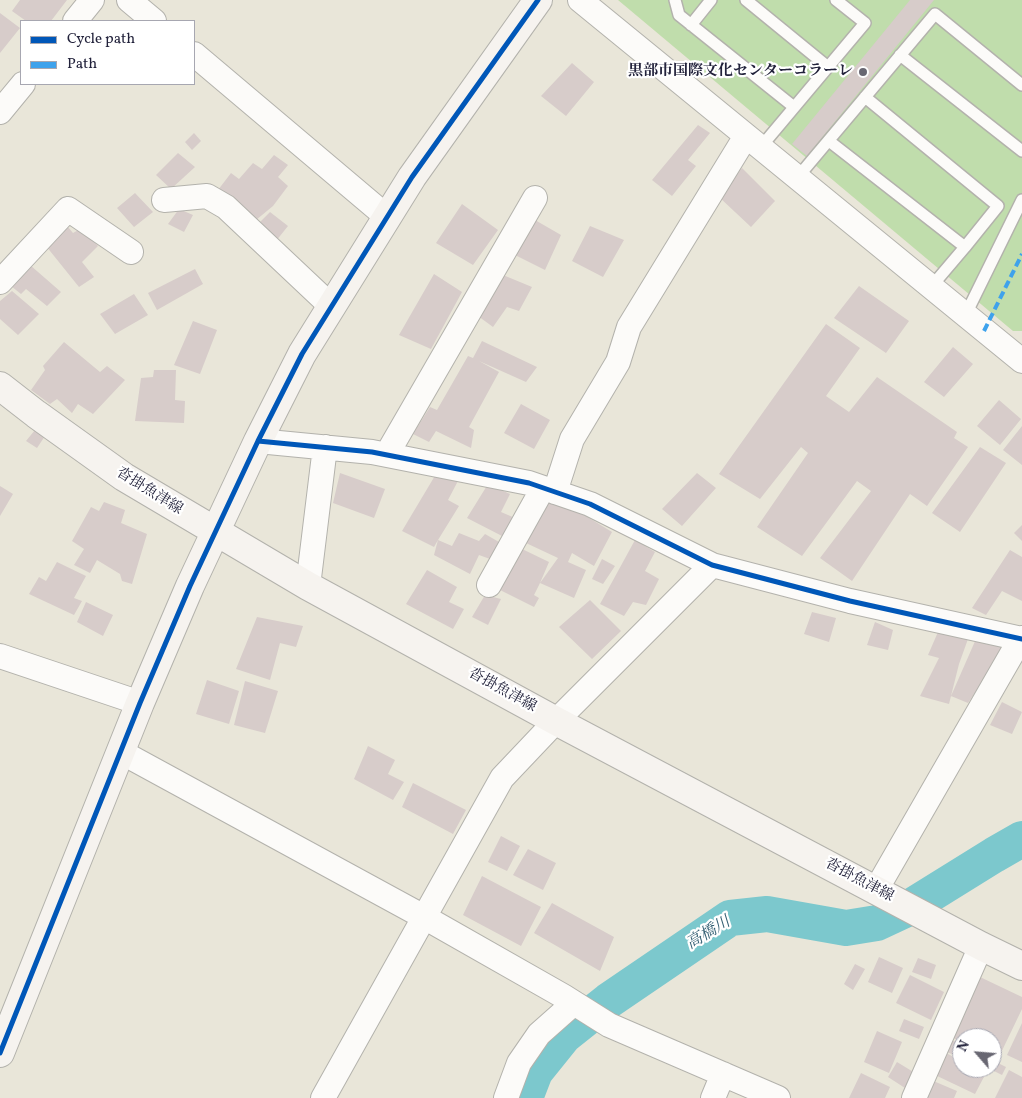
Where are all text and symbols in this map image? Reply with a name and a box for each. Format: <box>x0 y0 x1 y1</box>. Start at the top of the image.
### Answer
legend <box>20 20 195 85</box>
text: Cycle path <box>67 29 135 50</box>
text: Path <box>67 54 97 75</box>
place label: 黒部市国際文化センターコラーレ <box>628 63 853 81</box>
marker: 黒部市国際文化センターコラーレ <box>857 66 869 78</box>
street label: 沓掛魚津線 <box>112 464 186 520</box>
street label: 沓掛魚津線 <box>465 665 539 717</box>
street label: 沓掛魚津線 <box>822 855 896 907</box>
water label: 高橋川 <box>683 913 735 955</box>
north arrow <box>952 1028 1002 1078</box>
text: N <box>953 1038 975 1055</box>

